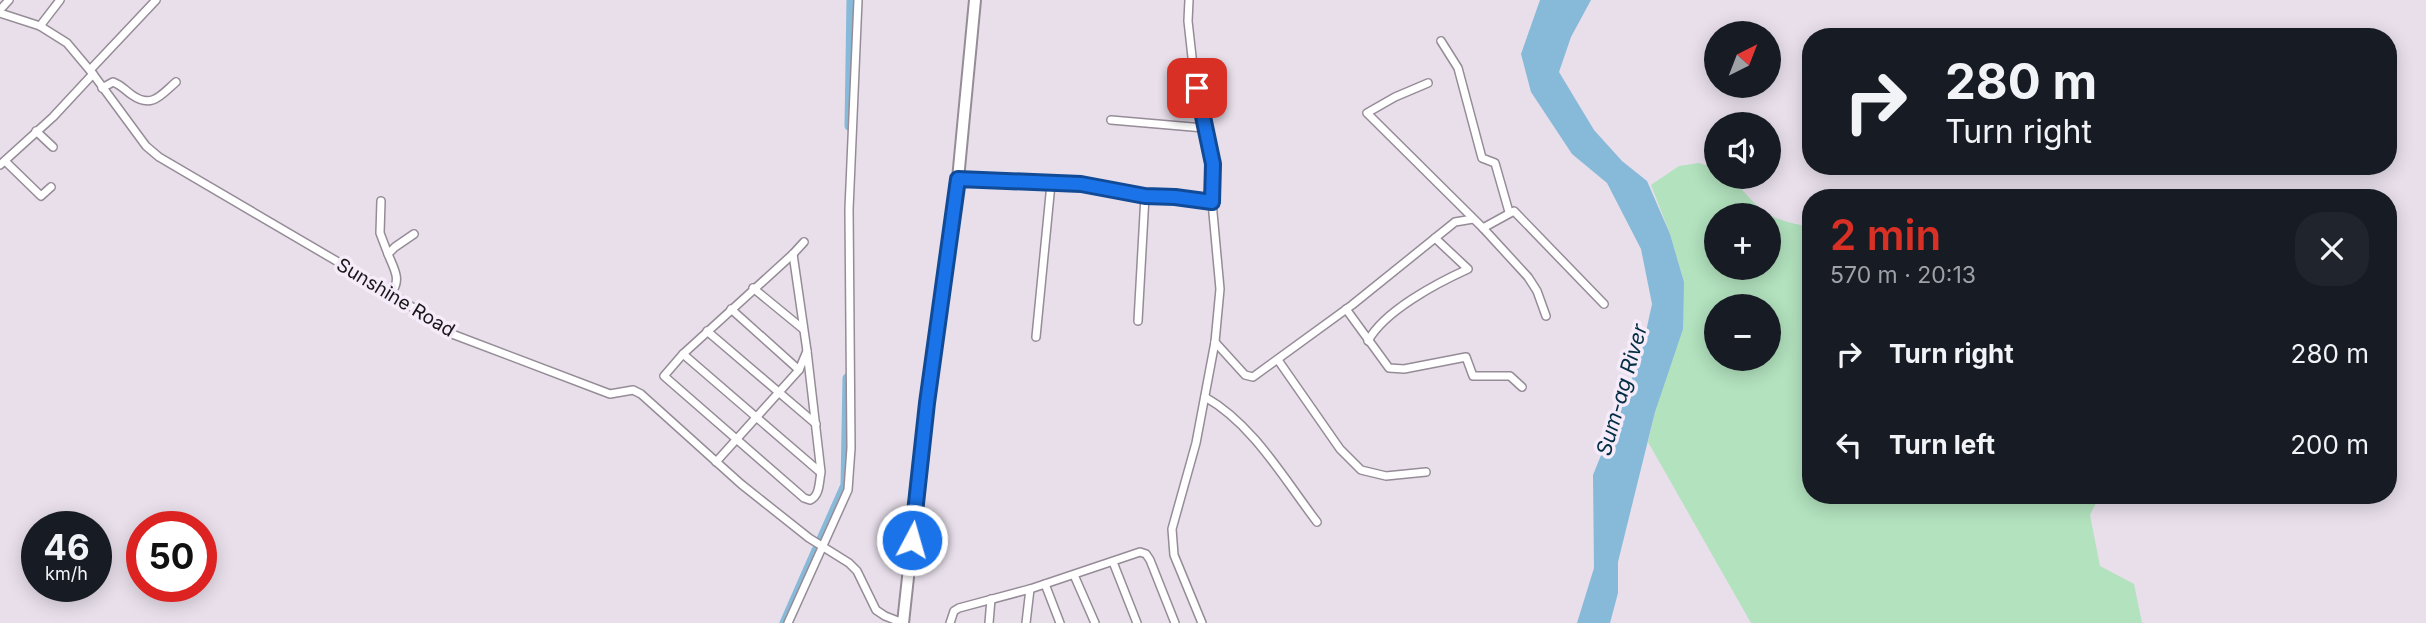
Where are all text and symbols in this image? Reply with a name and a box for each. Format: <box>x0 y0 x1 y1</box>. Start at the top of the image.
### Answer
north arrow <box>1704 21 1782 98</box>
map controls <box>1704 21 1781 371</box>
text: 280 m <box>1945 52 2097 111</box>
icon: right <box>1830 56 1921 147</box>
pin <box>1167 58 1227 118</box>
icon: arrive <box>1178 69 1216 107</box>
button: sound <box>1704 112 1781 189</box>
text: Turn right <box>1945 112 2092 151</box>
button: + <box>1704 203 1781 280</box>
text: 2 min <box>1830 209 1941 260</box>
button: close <box>2295 212 2369 286</box>
street label: Sunshine Road <box>332 253 459 342</box>
text: 570 m · 20:13 <box>1830 261 1976 289</box>
button: − <box>1704 294 1781 371</box>
water label: Sum-ag River <box>1591 320 1653 459</box>
icon: right <box>1830 335 1868 373</box>
text: Turn right <box>1889 338 2014 369</box>
text: 280 m <box>2291 338 2369 369</box>
icon: left <box>1830 426 1868 464</box>
text: Turn left <box>1889 429 1995 460</box>
text: 200 m <box>2290 429 2369 460</box>
position arrow <box>875 503 949 577</box>
speed limit sign: 50 <box>126 511 217 602</box>
text: 46 <box>43 526 90 568</box>
text: km/h <box>45 563 88 584</box>

